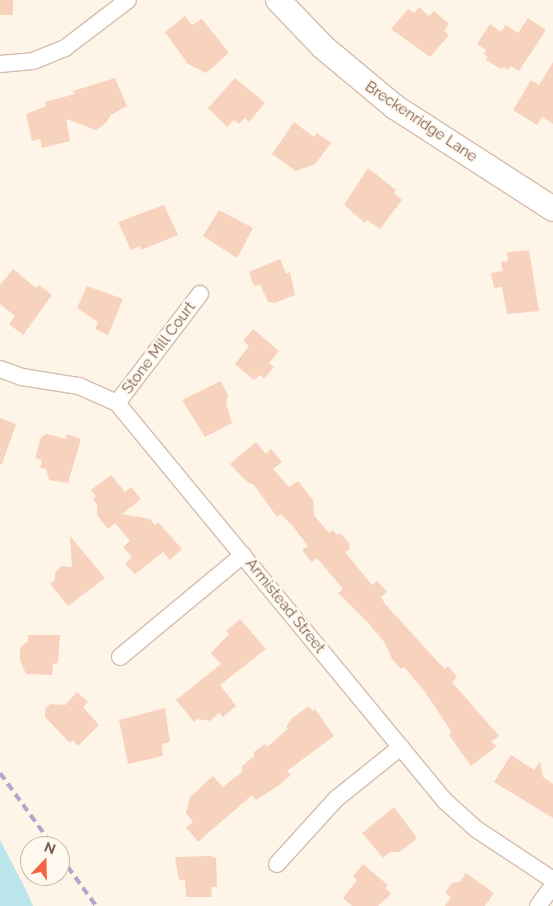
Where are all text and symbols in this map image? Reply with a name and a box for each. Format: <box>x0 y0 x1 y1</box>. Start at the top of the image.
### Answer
street label: Breckenridge Lane <box>362 78 480 166</box>
street label: Stone Mill Court <box>118 298 200 398</box>
street label: Armistead Street <box>241 555 329 657</box>
north arrow <box>20 836 70 886</box>
text: N <box>42 839 58 857</box>

